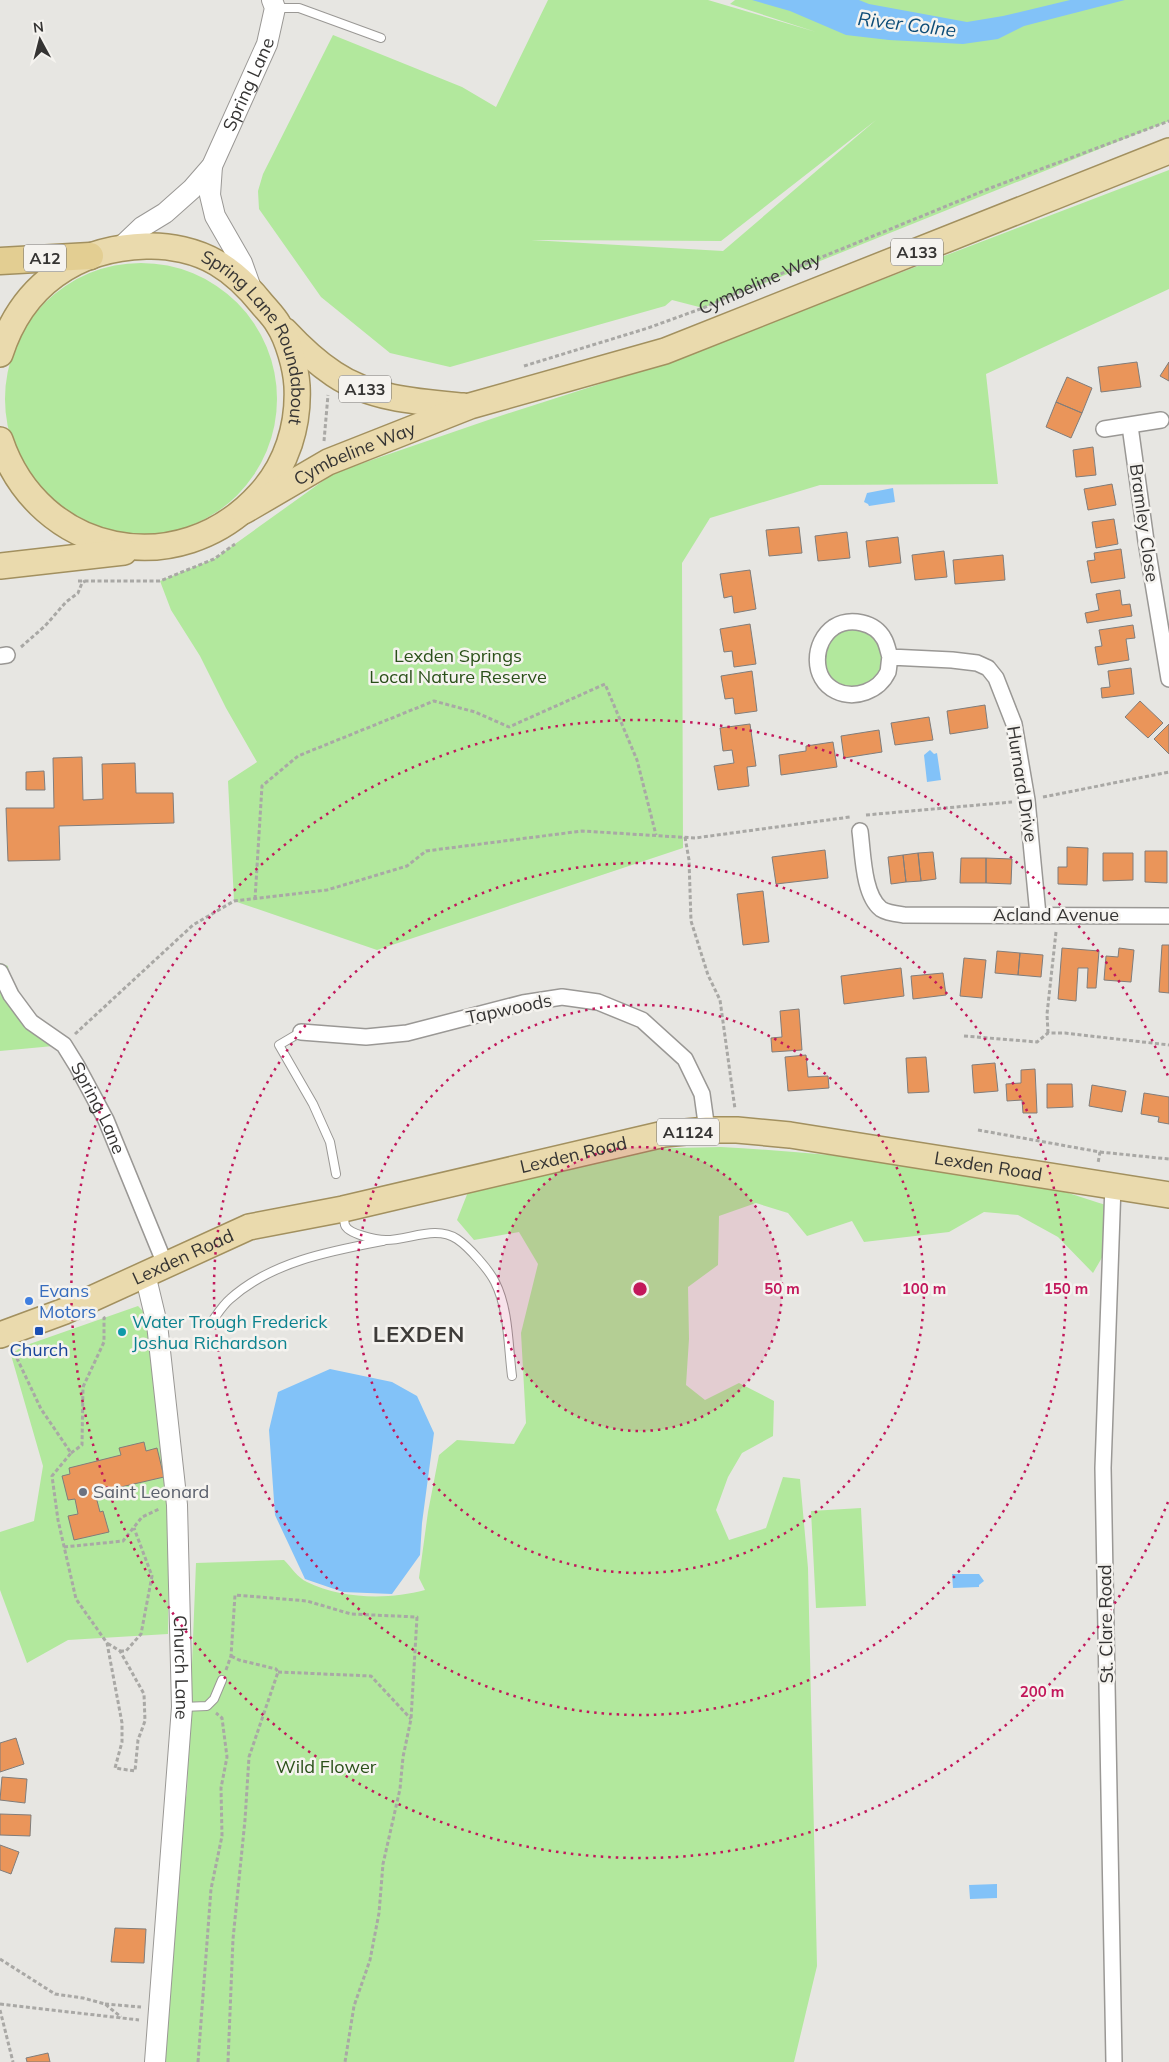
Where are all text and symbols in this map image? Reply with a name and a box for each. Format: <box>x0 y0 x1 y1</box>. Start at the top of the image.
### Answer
water label: River Colne <box>856 6 958 42</box>
north arrow <box>15 15 65 65</box>
text: N <box>32 18 45 37</box>
street label: Spring Lane <box>217 36 279 135</box>
road number: A133 <box>891 238 943 266</box>
road number: A12 <box>24 244 66 272</box>
street label: Spring Lane Roundabout <box>198 245 309 427</box>
street label: Cymbeline Way <box>695 247 824 320</box>
road number: A133 <box>339 376 391 402</box>
street label: Cymbeline Way <box>289 416 419 490</box>
street label: Bramley Close <box>1125 462 1164 584</box>
park label: Lexden Springs Local Nature Reserve <box>369 644 547 688</box>
street label: Hurnard Drive <box>1002 724 1043 844</box>
street label: Acland Avenue <box>993 903 1119 926</box>
street label: Tapwoods <box>464 988 554 1029</box>
street label: Spring Lane <box>66 1058 131 1157</box>
road number: A1124 <box>657 1118 719 1146</box>
street label: Lexden Road <box>518 1131 629 1178</box>
street label: Lexden Road <box>933 1146 1044 1186</box>
street label: Lexden Road <box>128 1224 237 1290</box>
place label: Evans Motors <box>39 1279 97 1323</box>
text: 50 m <box>764 1279 800 1298</box>
text: 100 m <box>902 1279 946 1298</box>
text: 150 m <box>1044 1279 1088 1298</box>
centre of rings <box>631 1280 649 1298</box>
marker: Evans Motors <box>23 1295 35 1307</box>
place label: Water Trough Frederick Joshua Richardson <box>132 1310 328 1354</box>
district label: LEXDEN <box>373 1320 465 1348</box>
marker: Church <box>33 1325 45 1337</box>
marker: Water Trough Frederick Joshua Richardson <box>116 1326 128 1338</box>
place label: Church <box>9 1338 69 1361</box>
place label: Saint Leonard <box>93 1480 209 1503</box>
marker: Saint Leonard <box>77 1486 89 1498</box>
street label: St. Clare Road <box>1093 1564 1118 1684</box>
street label: Church Lane <box>169 1615 194 1721</box>
text: 200 m <box>1020 1682 1064 1701</box>
park label: Wild Flower <box>276 1755 377 1778</box>

